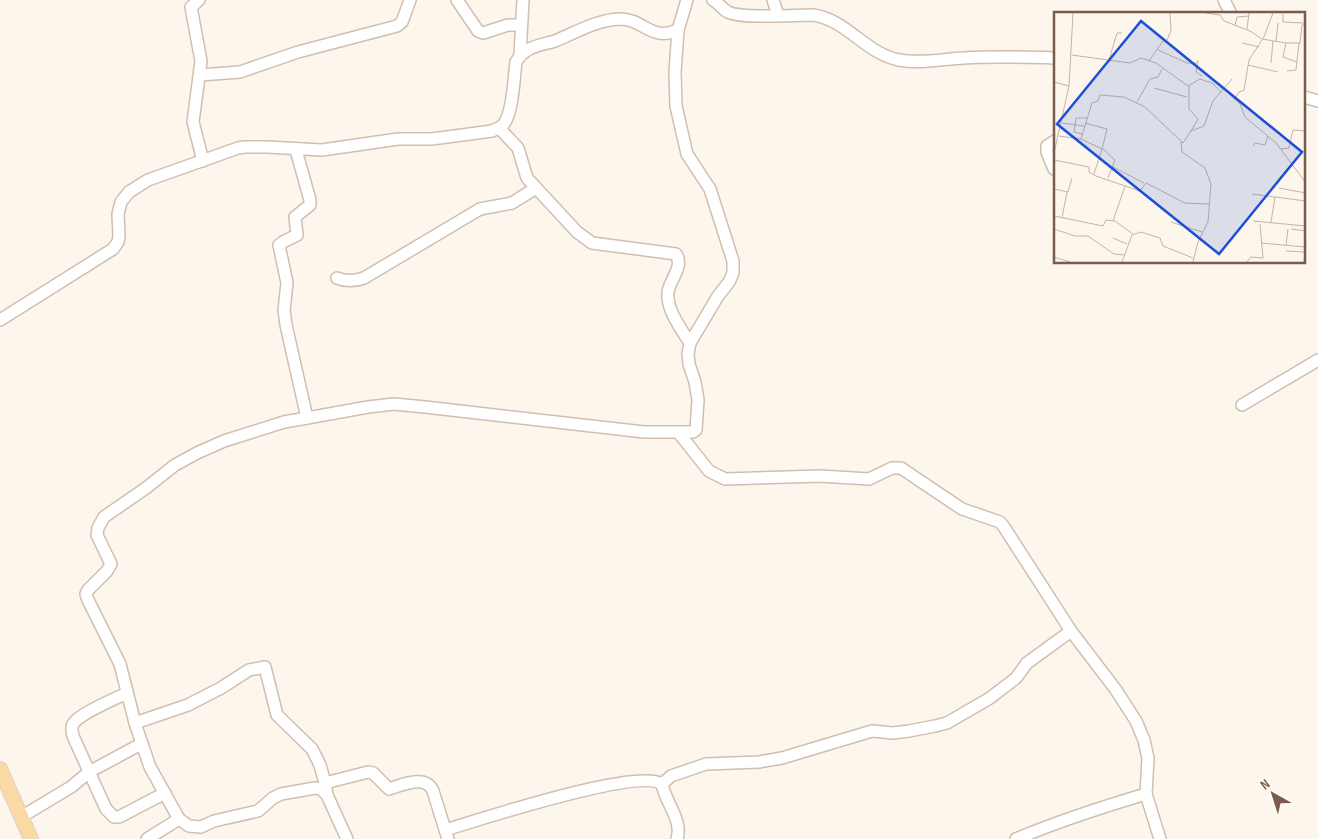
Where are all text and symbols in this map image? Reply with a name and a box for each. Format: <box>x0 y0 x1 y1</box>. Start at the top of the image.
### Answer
inset map <box>1054 12 1306 264</box>
north arrow <box>1248 769 1298 819</box>
text: N <box>1257 775 1273 793</box>

